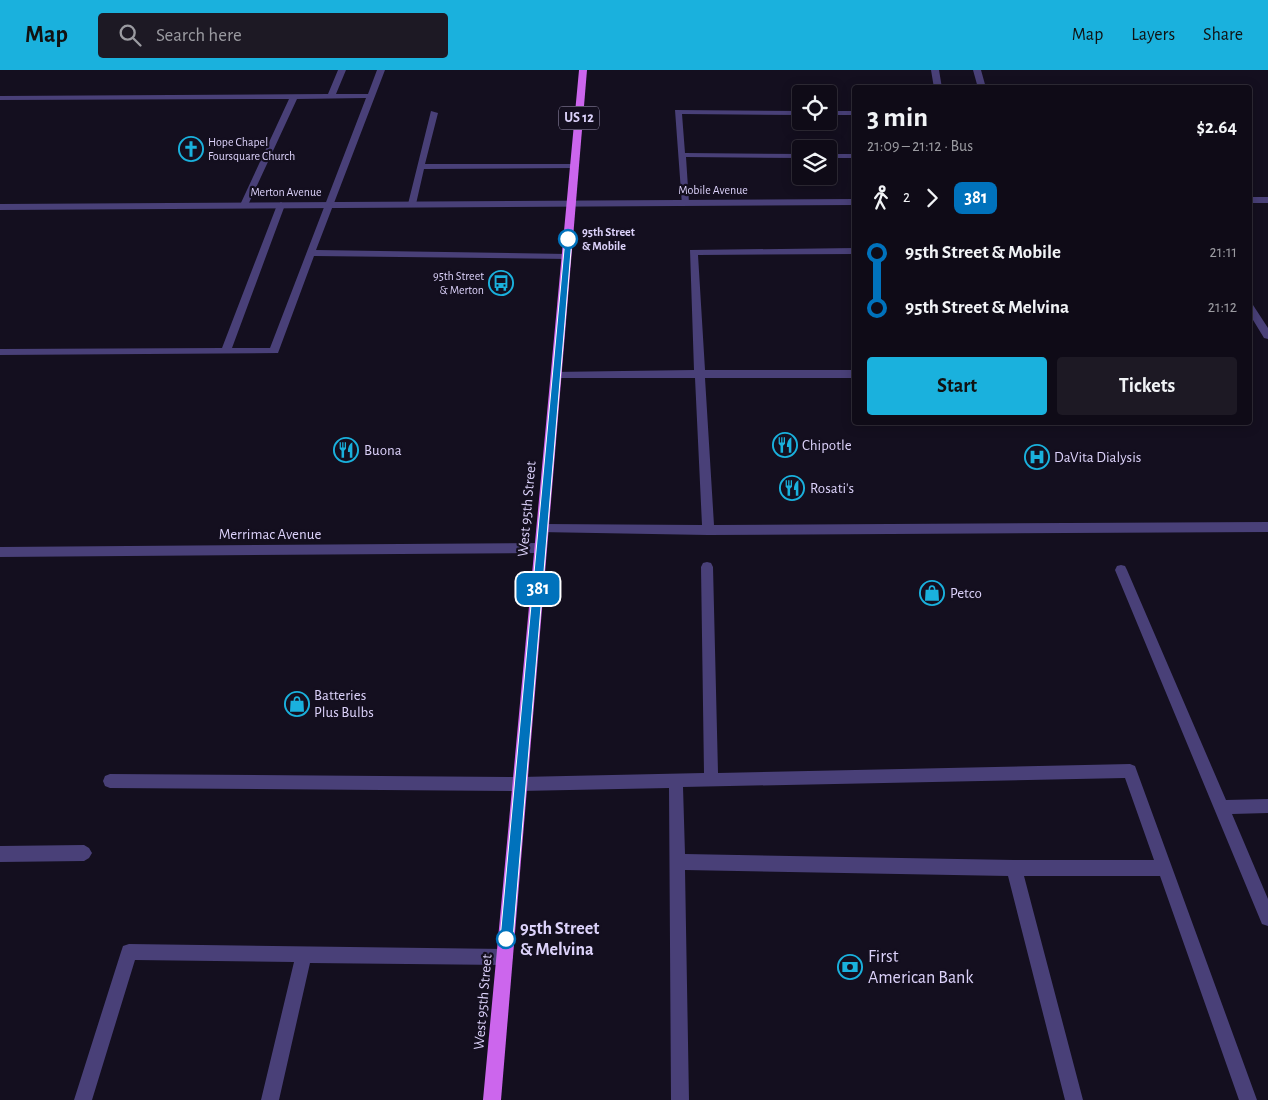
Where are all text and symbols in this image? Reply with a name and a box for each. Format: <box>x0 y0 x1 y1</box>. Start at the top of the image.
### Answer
search box <box>98 13 448 58</box>
icon: search <box>116 21 144 49</box>
text: Map <box>25 23 68 47</box>
text: Search here <box>156 26 242 45</box>
text: Map <box>1072 26 1103 44</box>
text: Layers <box>1131 26 1175 44</box>
text: Share <box>1203 26 1243 44</box>
map controls <box>792 85 837 185</box>
button: locate <box>792 85 837 130</box>
text: 3 min <box>867 104 928 132</box>
road number: US 12 <box>559 106 599 129</box>
text: $2.64 <box>1196 118 1237 137</box>
church icon: Hope Chapel Foursquare Church <box>178 136 204 162</box>
place label: Hope Chapel Foursquare Church <box>208 136 295 162</box>
text: 21:09 – 21:12 · Bus <box>867 138 973 154</box>
button: layers <box>792 140 837 185</box>
street label: Mobile Avenue <box>678 184 748 196</box>
icon: walk <box>867 184 895 212</box>
icon: forward <box>918 184 946 212</box>
street label: Merton Avenue <box>250 186 322 198</box>
text: 2 <box>903 189 910 205</box>
text: 381 <box>964 189 987 207</box>
place label: 95th Street & Mobile <box>582 226 635 252</box>
marker: 95th Street & Mobile <box>558 229 578 249</box>
text: 95th Street & Mobile <box>905 243 1061 262</box>
text: 21:11 <box>1210 244 1237 260</box>
place label: 95th Street & Merton <box>433 270 484 296</box>
bus stop icon: 95th Street & Merton <box>488 270 514 296</box>
text: 95th Street & Melvina <box>905 298 1069 317</box>
text: 21:12 <box>1208 299 1237 315</box>
button: Start <box>867 357 1047 415</box>
button: Tickets <box>1057 357 1237 415</box>
restaurant icon: Chipotle <box>772 432 798 458</box>
restaurant icon: Buona <box>333 437 359 463</box>
place label: Chipotle <box>802 438 852 453</box>
place label: Buona <box>364 443 402 458</box>
hospital icon: DaVita Dialysis <box>1024 444 1050 470</box>
place label: DaVita Dialysis <box>1054 450 1141 465</box>
street label: West 95th Street <box>515 460 539 558</box>
restaurant icon: Rosati's <box>779 475 805 501</box>
place label: Rosati's <box>810 481 854 496</box>
street label: Merrimac Avenue <box>219 527 321 542</box>
line badge: 381 <box>509 573 567 605</box>
text: 381 <box>526 580 550 598</box>
shop icon: Petco <box>919 580 945 606</box>
place label: Petco <box>950 586 982 601</box>
place label: Batteries Plus Bulbs <box>314 688 374 720</box>
shop icon: Batteries Plus Bulbs <box>284 691 310 717</box>
place label: 95th Street & Melvina <box>520 920 599 959</box>
marker: 95th Street & Melvina <box>496 929 516 949</box>
place label: First American Bank <box>868 948 974 987</box>
street label: West 95th Street <box>471 953 495 1051</box>
bank icon: First American Bank <box>837 954 863 980</box>

